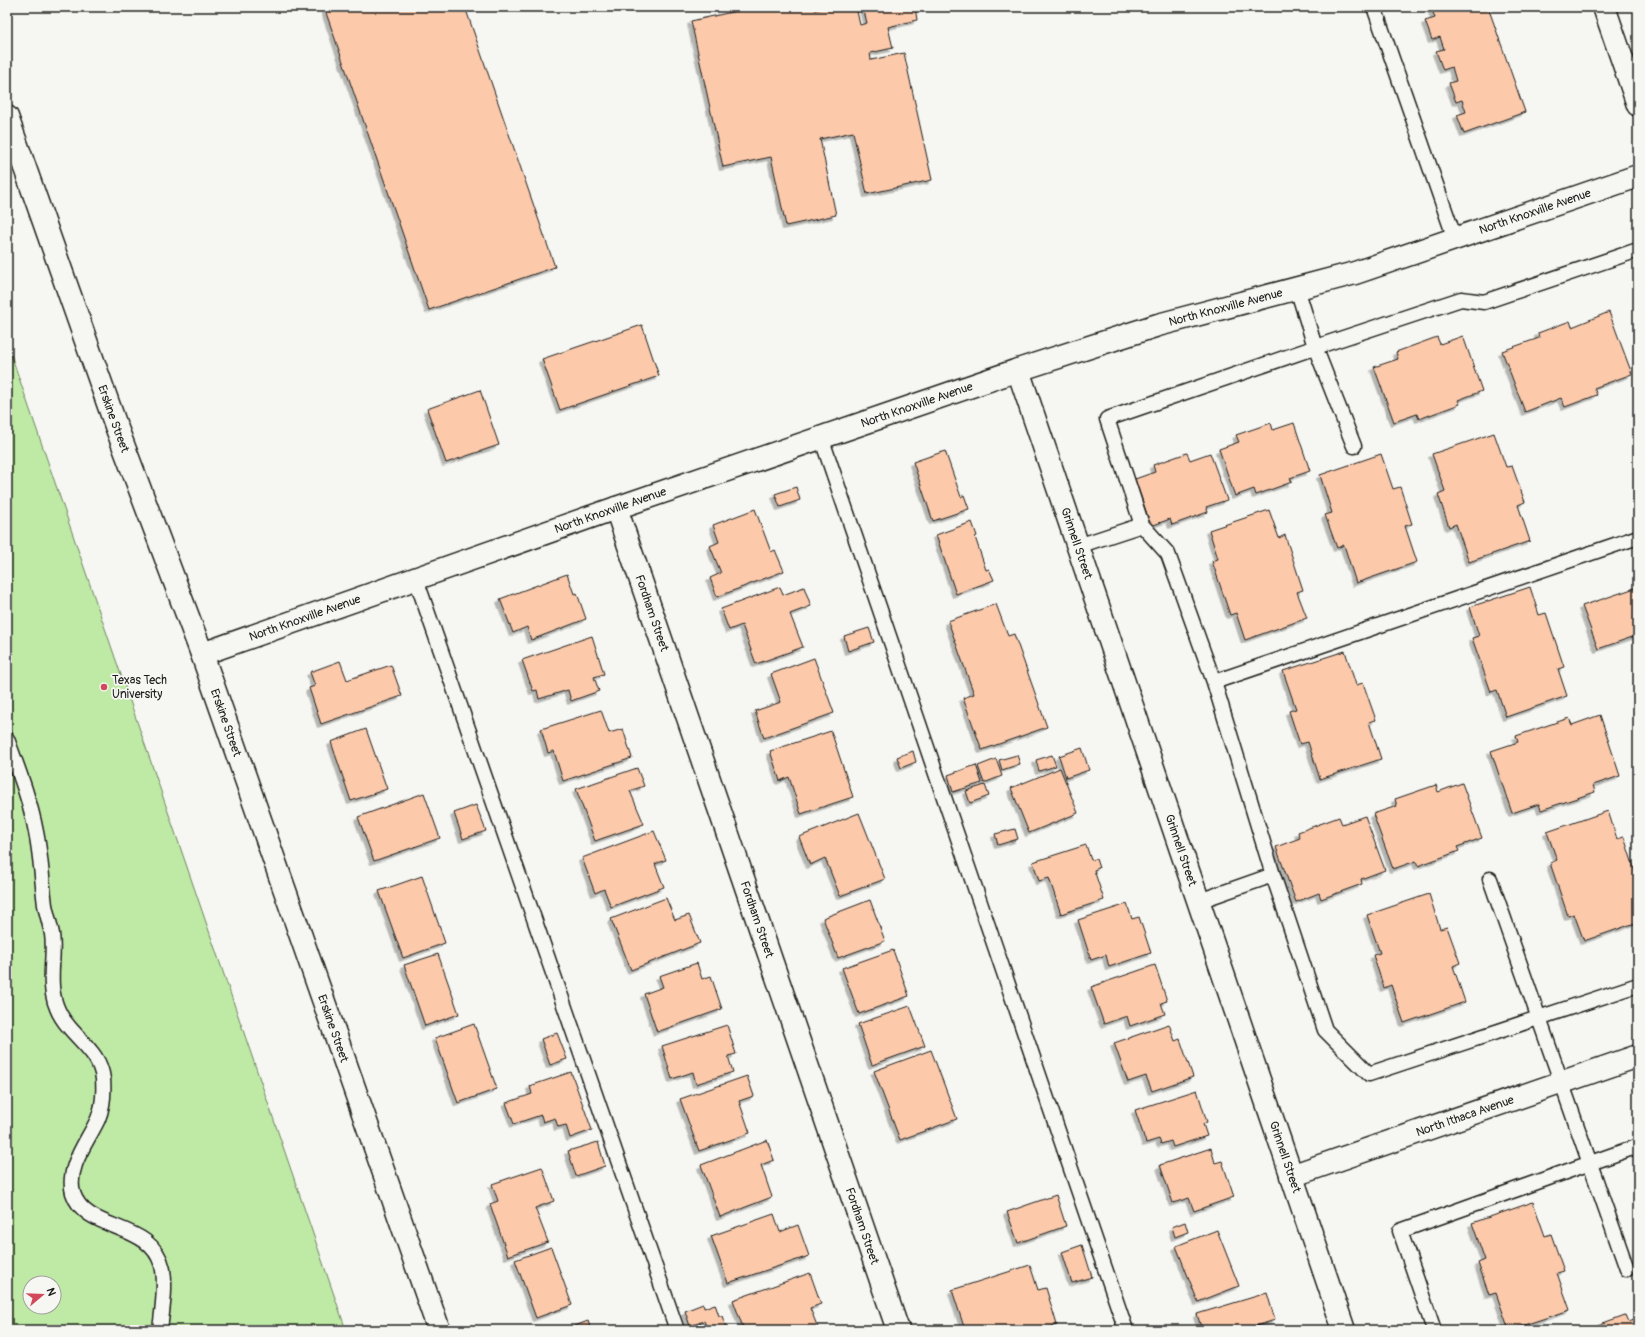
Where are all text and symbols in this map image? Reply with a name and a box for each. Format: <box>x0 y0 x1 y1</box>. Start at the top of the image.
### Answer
street label: North Knoxville Avenue <box>1477 186 1593 238</box>
street label: North Knoxville Avenue <box>1167 285 1284 330</box>
street label: North Knoxville Avenue <box>859 379 975 431</box>
street label: Erskine Street <box>94 383 132 455</box>
street label: North Knoxville Avenue <box>553 484 668 537</box>
street label: Grinnell Street <box>1057 506 1096 581</box>
street label: Fordham Street <box>631 573 672 654</box>
street label: North Knoxville Avenue <box>247 592 363 645</box>
place label: Texas Tech University <box>112 673 167 702</box>
marker: Texas Tech University <box>99 682 109 692</box>
street label: Erskine Street <box>207 687 244 759</box>
street label: Grinnell Street <box>1161 812 1200 888</box>
street label: Fordham Street <box>737 879 777 960</box>
street label: Erskine Street <box>314 993 352 1065</box>
street label: North Ithaca Avenue <box>1414 1092 1516 1140</box>
street label: Grinnell Street <box>1266 1119 1304 1195</box>
street label: Fordham Street <box>842 1186 882 1267</box>
north arrow <box>22 1275 62 1315</box>
text: N <box>44 1286 59 1298</box>

